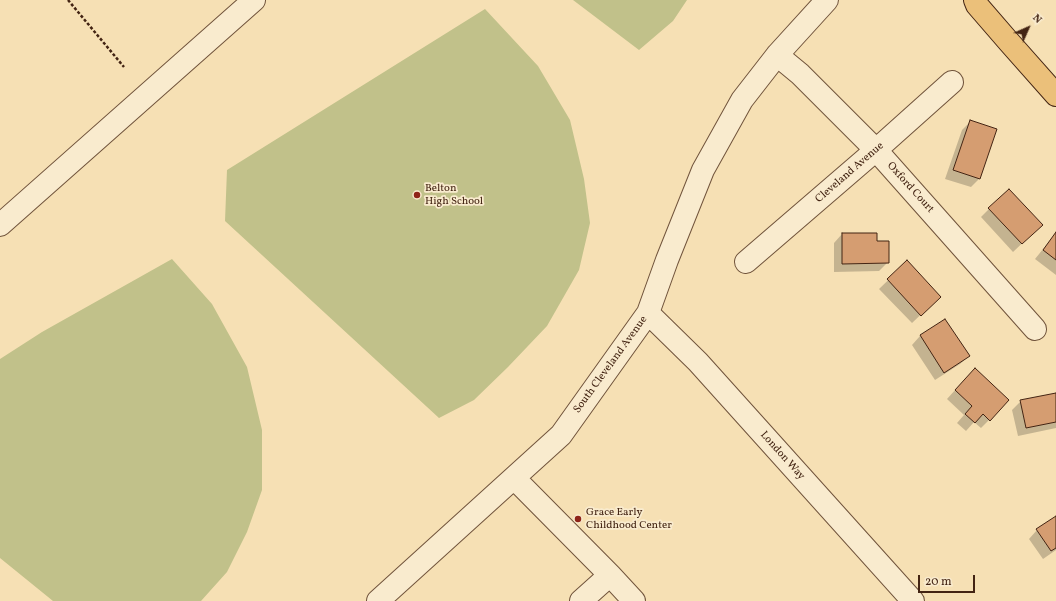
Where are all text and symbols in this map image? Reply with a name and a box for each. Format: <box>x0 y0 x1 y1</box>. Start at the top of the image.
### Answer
north arrow <box>1008 8 1048 48</box>
text: N <box>1029 11 1045 27</box>
street label: Cleveland Avenue <box>813 140 887 206</box>
street label: Oxford Court <box>884 160 936 216</box>
place label: Belton High School <box>425 182 483 208</box>
marker: Belton High School <box>412 190 422 200</box>
street label: South Cleveland Avenue <box>571 314 651 416</box>
street label: London Way <box>757 429 807 483</box>
place label: Grace Early Childhood Center <box>586 506 672 532</box>
marker: Grace Early Childhood Center <box>573 514 583 524</box>
scale bar <box>920 567 977 593</box>
text: 20 m <box>925 574 952 590</box>

